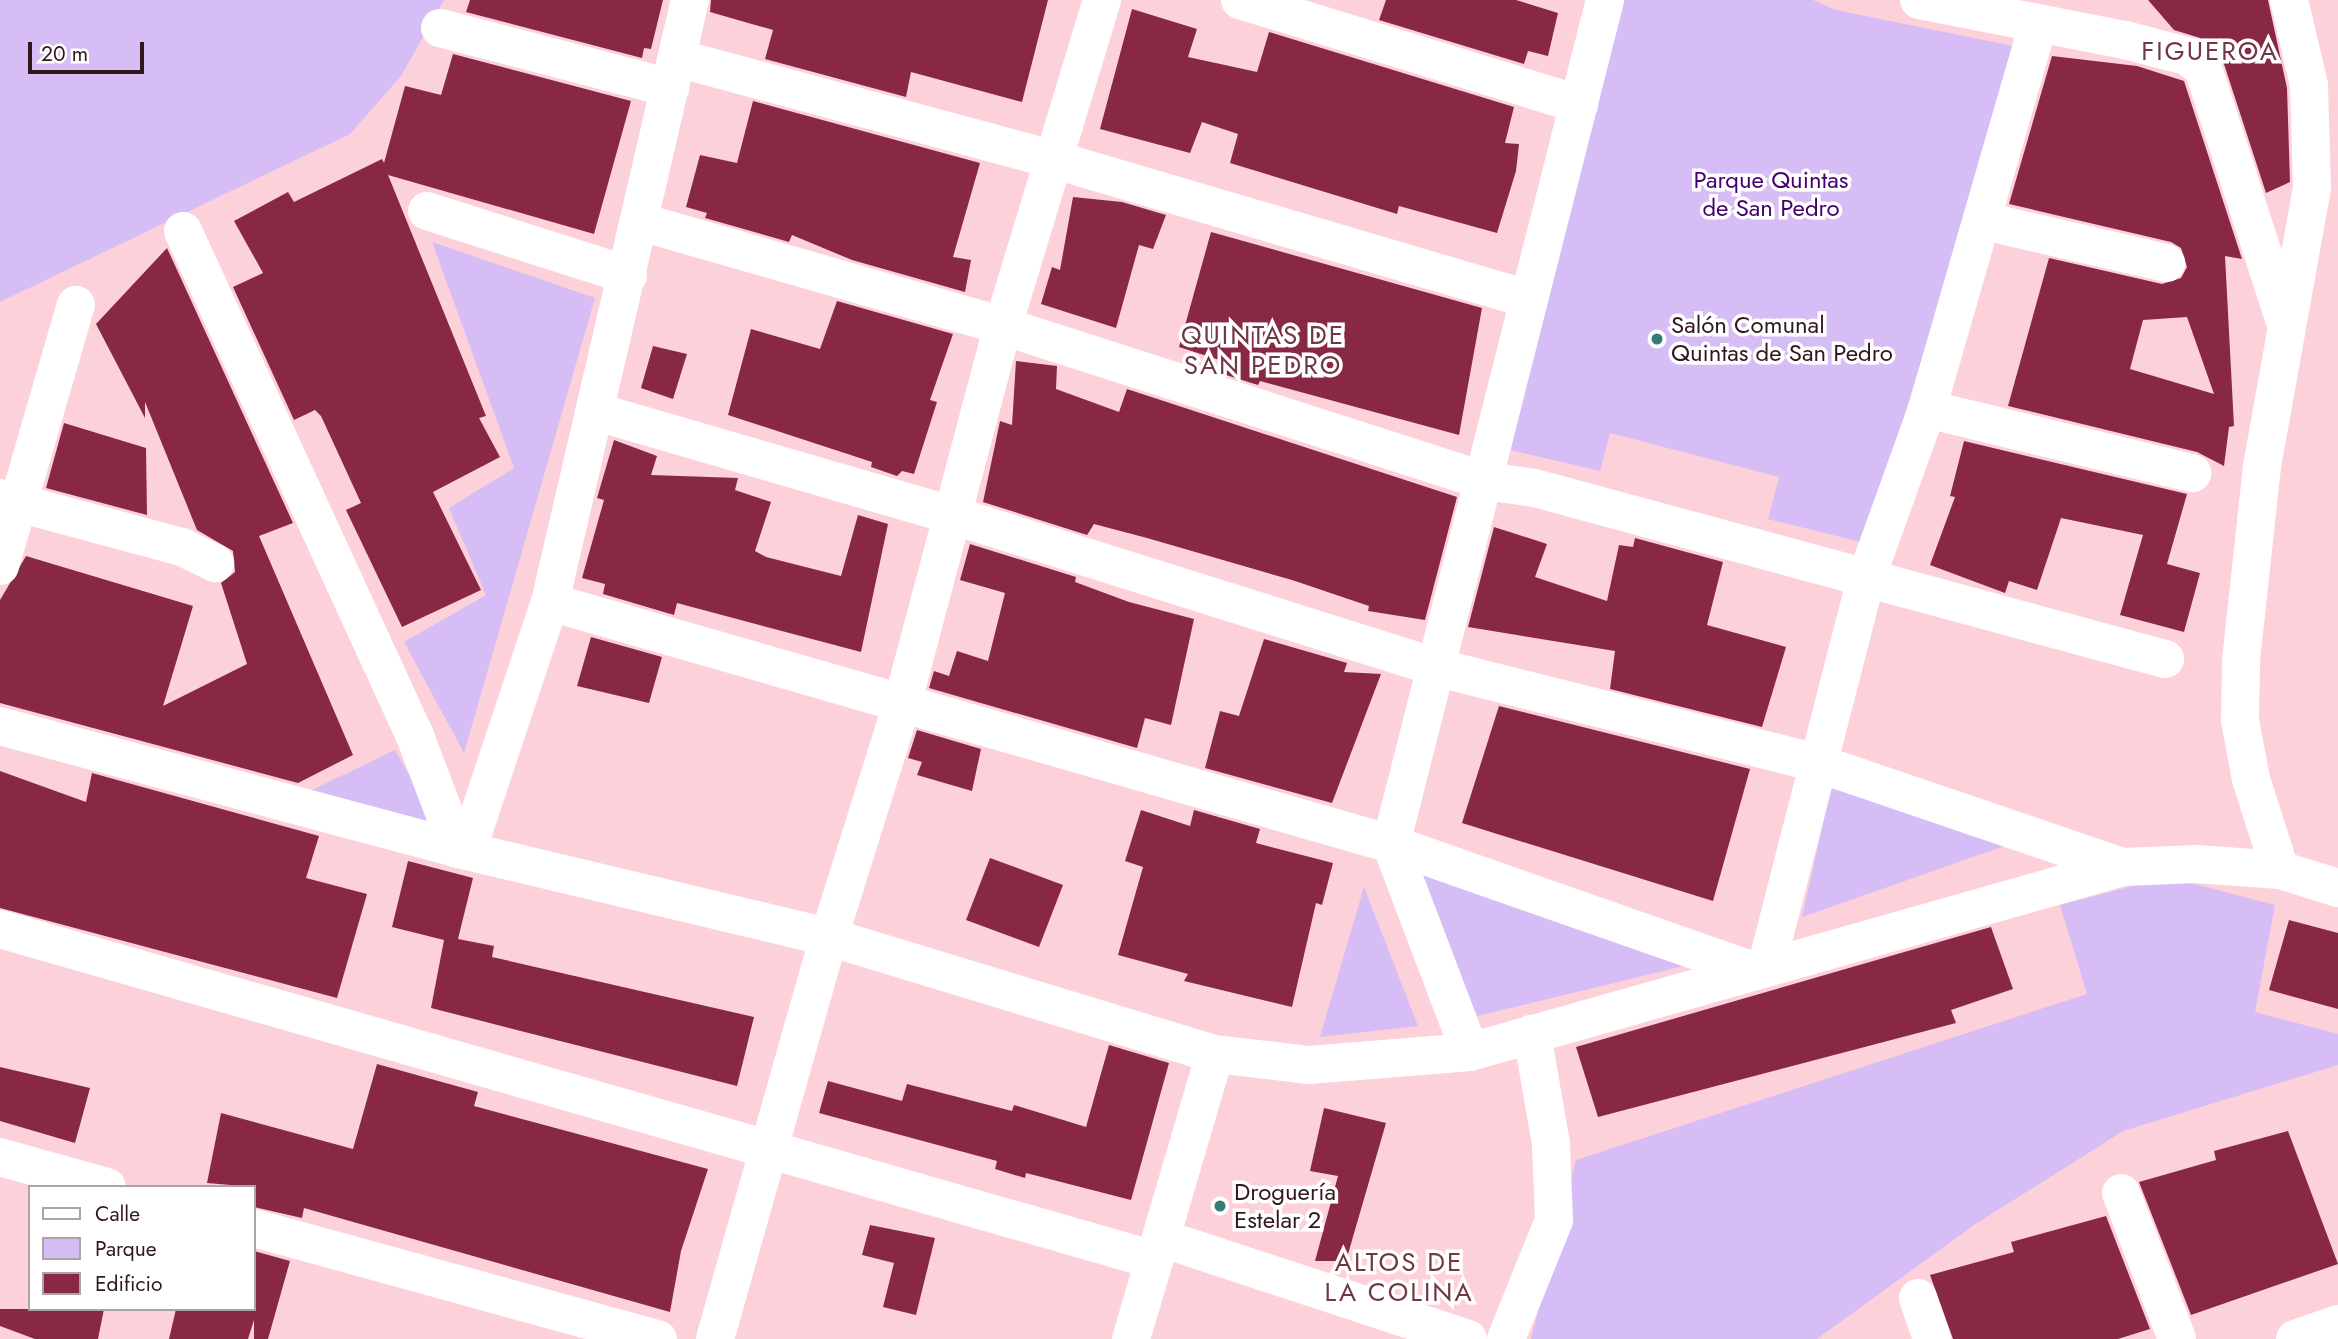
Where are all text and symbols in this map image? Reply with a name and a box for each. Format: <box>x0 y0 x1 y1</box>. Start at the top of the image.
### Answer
scale bar <box>32 28 147 72</box>
district label: FIGUEROA <box>2142 36 2278 68</box>
text: 20 m <box>41 39 88 69</box>
park label: Parque Quintas de San Pedro <box>1693 166 1849 222</box>
place label: Salón Comunal Quintas de San Pedro <box>1671 311 1893 367</box>
district label: QUINTAS DE SAN PEDRO <box>1182 320 1344 382</box>
marker: Salón Comunal Quintas de San Pedro <box>1649 331 1665 347</box>
place label: Droguería Estelar 2 <box>1234 1178 1336 1234</box>
legend <box>28 1185 256 1311</box>
marker: Droguería Estelar 2 <box>1212 1198 1228 1214</box>
text: Calle <box>95 1199 140 1229</box>
text: Parque <box>95 1234 157 1264</box>
district label: ALTOS DE LA COLINA <box>1326 1247 1472 1308</box>
text: Edificio <box>95 1269 162 1299</box>

